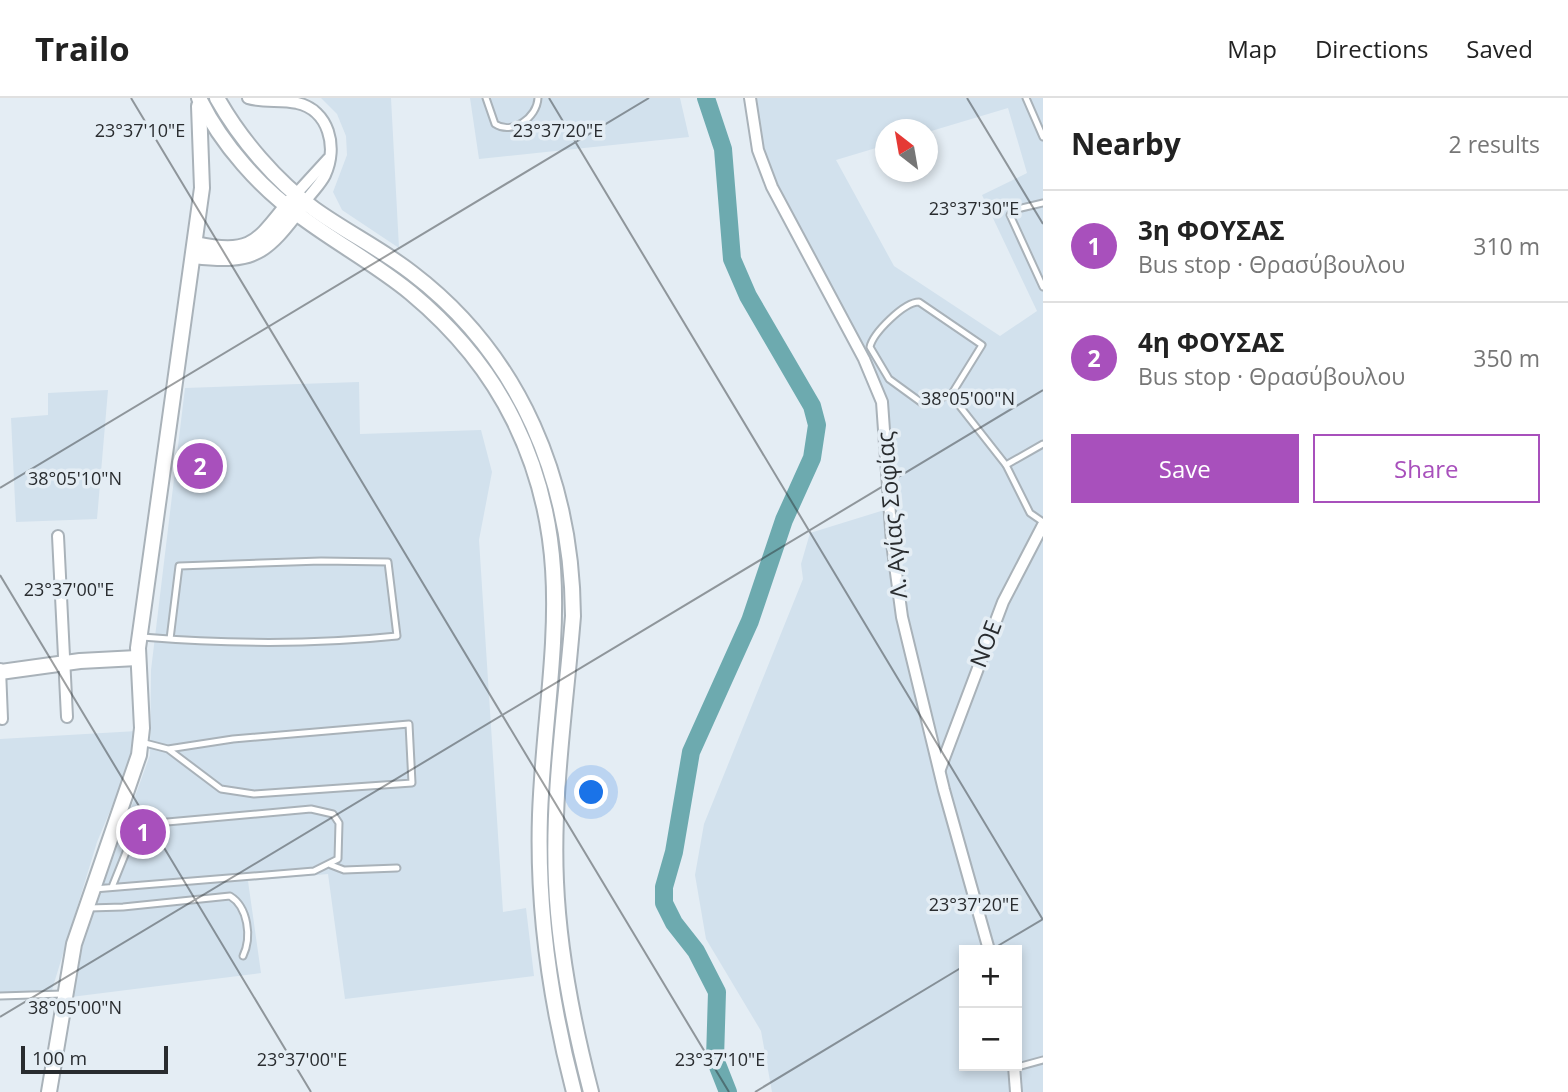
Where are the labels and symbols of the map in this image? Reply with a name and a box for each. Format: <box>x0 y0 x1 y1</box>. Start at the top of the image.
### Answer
text: 23°37'10"E <box>95 118 185 142</box>
text: 23°37'20"E <box>513 118 603 142</box>
north arrow <box>875 119 938 182</box>
text: 23°37'30"E <box>929 196 1019 220</box>
text: 38°05'00"N <box>921 386 1015 410</box>
street label: Λ. Αγίας Σοφίας <box>868 430 914 600</box>
pin: 2 <box>177 440 223 492</box>
text: 38°05'10"N <box>28 466 122 490</box>
text: 23°37'00"E <box>24 577 114 601</box>
street label: NOE <box>962 616 1009 672</box>
your location <box>574 775 608 809</box>
pin: 1 <box>120 806 166 858</box>
text: 23°37'20"E <box>929 892 1019 916</box>
text: 38°05'00"N <box>28 995 122 1019</box>
scale bar <box>21 1043 168 1075</box>
text: 23°37'00"E <box>257 1047 347 1071</box>
text: 23°37'10"E <box>675 1047 765 1071</box>

